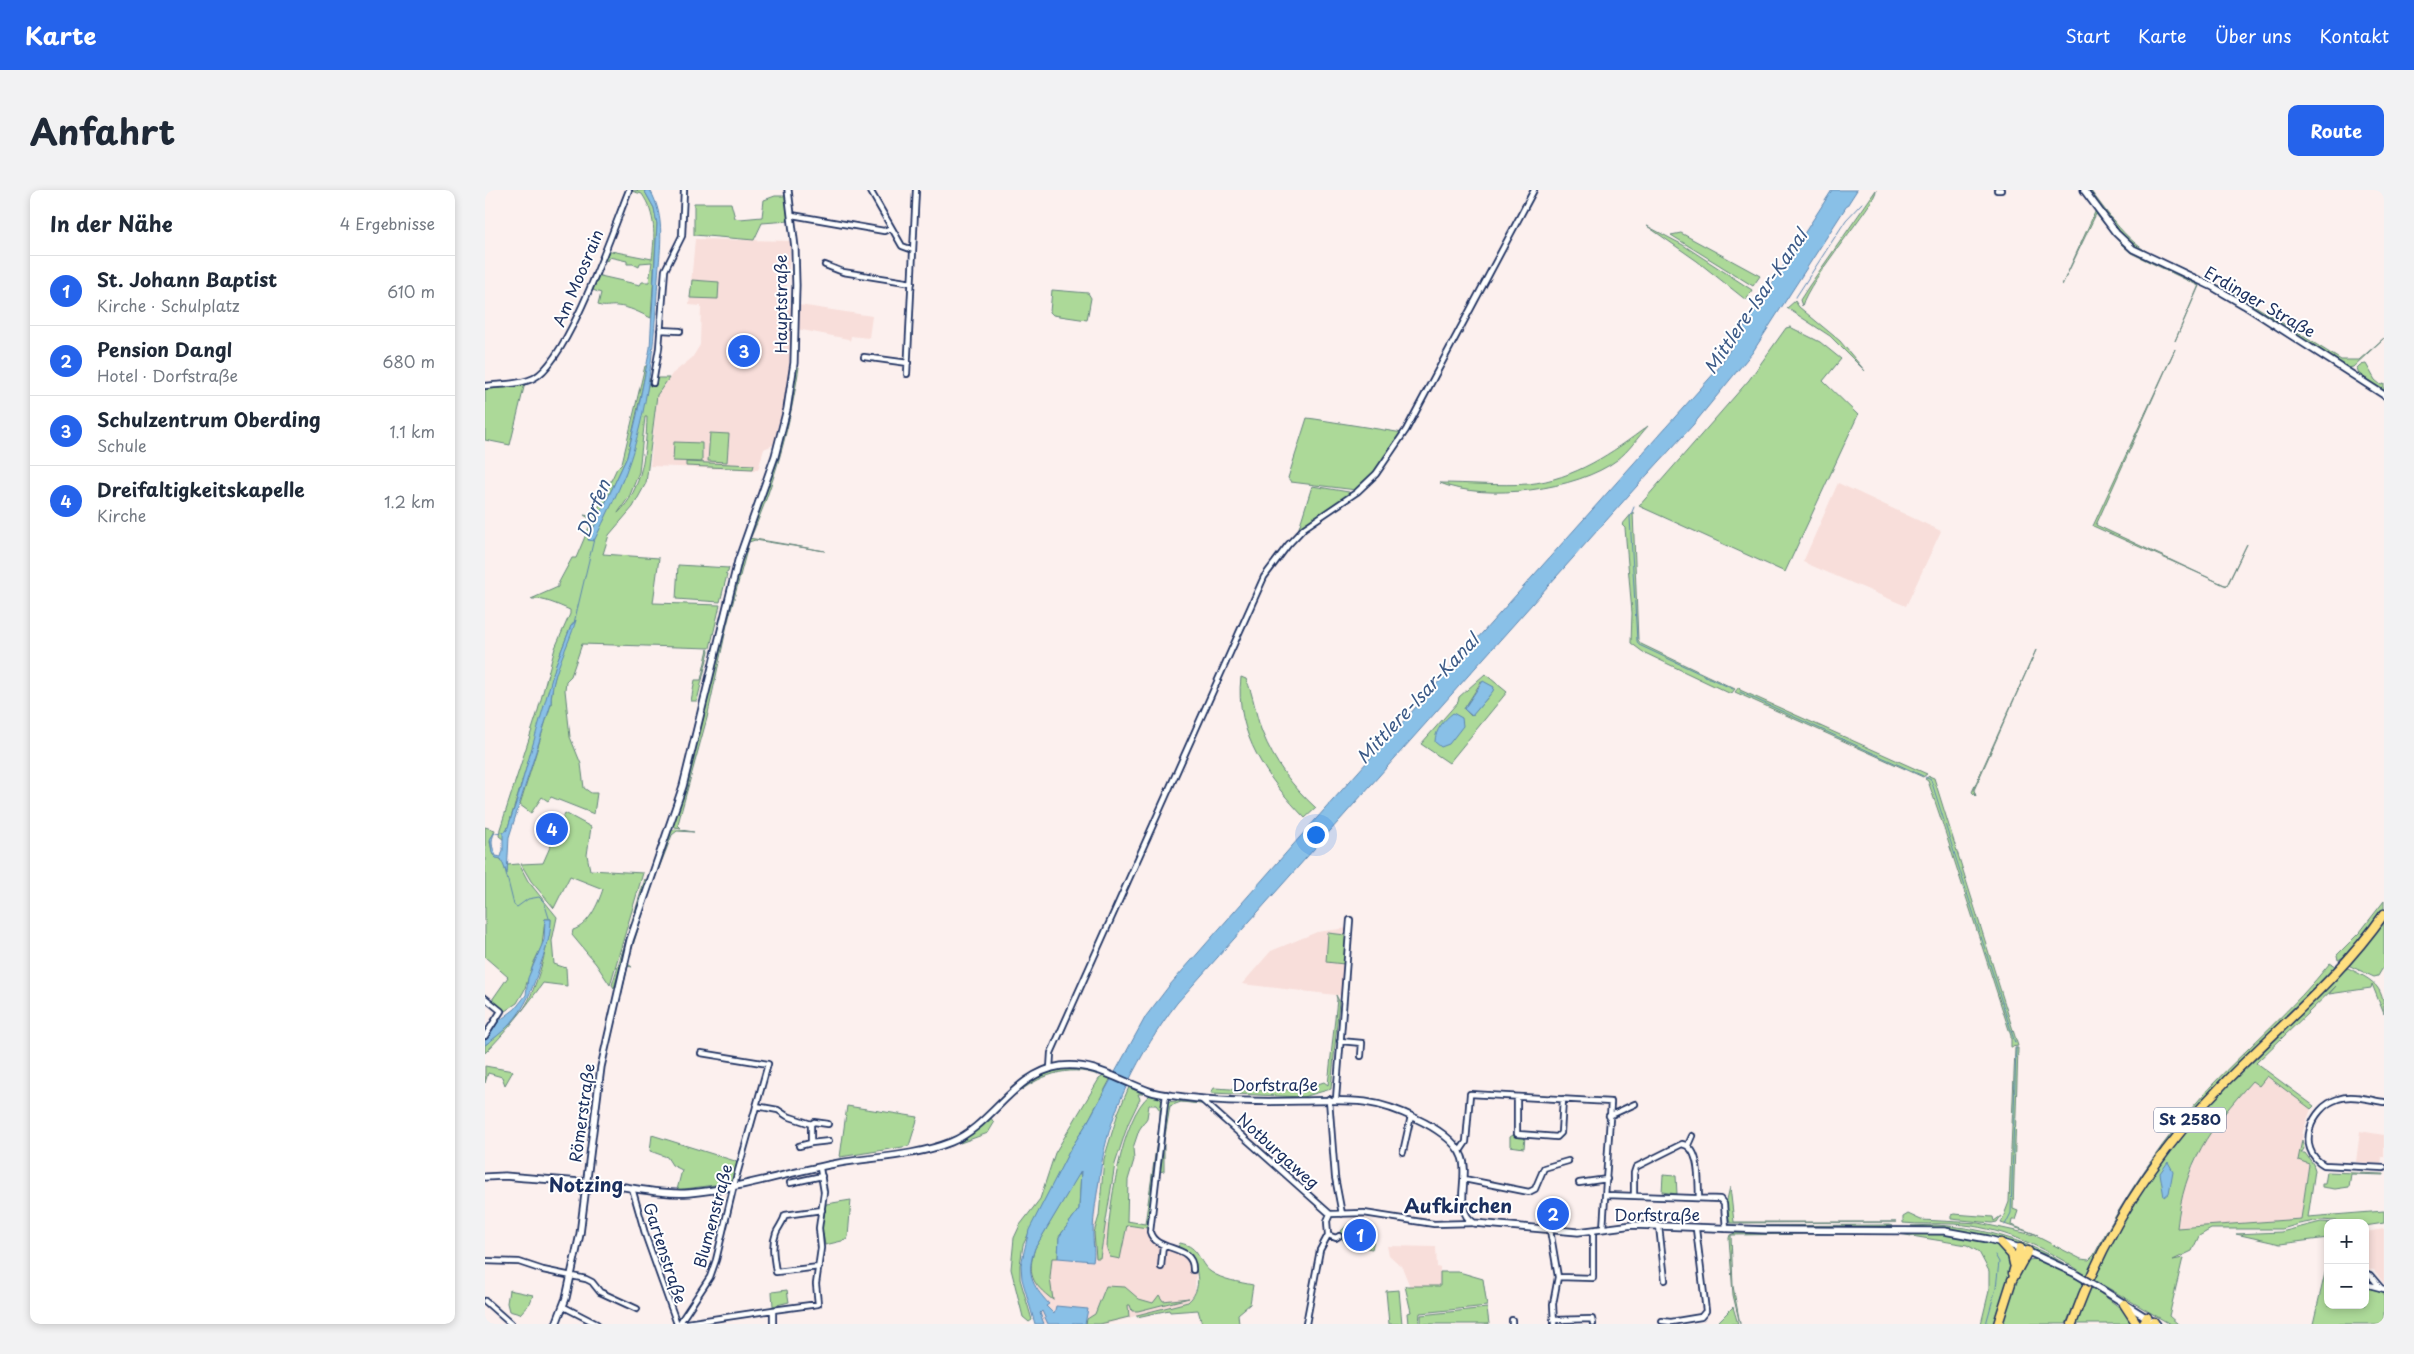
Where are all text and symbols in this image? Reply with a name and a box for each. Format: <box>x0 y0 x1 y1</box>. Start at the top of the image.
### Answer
text: Karte <box>25 17 97 53</box>
text: Start <box>2065 22 2110 49</box>
text: Karte <box>2138 22 2187 49</box>
text: Über uns <box>2215 22 2291 49</box>
text: Kontakt <box>2319 22 2389 49</box>
text: Anfahrt <box>30 104 175 157</box>
button: Route <box>2288 105 2384 156</box>
text: In der Nähe <box>50 207 172 239</box>
text: 4 Ergebnisse <box>340 211 435 235</box>
water label: Mittlere-Isar-Kanal <box>1696 221 1815 379</box>
street label: Am Moosrain <box>546 225 608 330</box>
street label: Hauptstraße <box>768 254 792 354</box>
street label: Erdinger Straße <box>2201 260 2320 343</box>
text: St. Johann Baptist <box>97 265 277 293</box>
text: 1 <box>62 279 70 303</box>
text: 610 m <box>387 279 435 303</box>
text: Kirche · Schulplatz <box>97 293 240 317</box>
pin: 3 <box>728 332 760 370</box>
text: Pension Dangl <box>97 335 232 363</box>
text: 2 <box>60 349 72 373</box>
text: 680 m <box>382 349 435 373</box>
text: Hotel · Dorfstraße <box>97 363 238 387</box>
text: Schulzentrum Oberding <box>97 405 321 433</box>
text: 3 <box>61 419 71 443</box>
text: 1.1 km <box>389 419 435 443</box>
text: Schule <box>97 433 147 457</box>
water label: Dorfen <box>569 474 617 541</box>
text: Dreifaltigkeitskapelle <box>97 475 305 503</box>
text: 4 <box>61 489 71 513</box>
text: 1.2 km <box>384 489 435 513</box>
text: Kirche <box>97 503 146 527</box>
water label: Mittlere-Isar-Kanal <box>1349 625 1486 769</box>
pin: 4 <box>536 810 568 848</box>
your location <box>1303 822 1329 848</box>
street label: Römerstraße <box>562 1062 600 1164</box>
street label: Dorfstraße <box>1232 1072 1318 1096</box>
street label: Notburgaweg <box>1232 1107 1325 1194</box>
road number: St 2580 <box>2154 1108 2226 1132</box>
street label: Blumenstraße <box>687 1161 737 1270</box>
district label: Notzing <box>549 1170 623 1198</box>
district label: Aufkirchen <box>1404 1191 1512 1219</box>
pin: 2 <box>1537 1195 1569 1233</box>
street label: Gartenstraße <box>638 1199 694 1306</box>
street label: Dorfstraße <box>1614 1202 1700 1226</box>
pin: 1 <box>1344 1216 1376 1254</box>
map controls <box>2324 1219 2369 1309</box>
button: + <box>2324 1219 2369 1264</box>
button: − <box>2324 1264 2369 1309</box>

